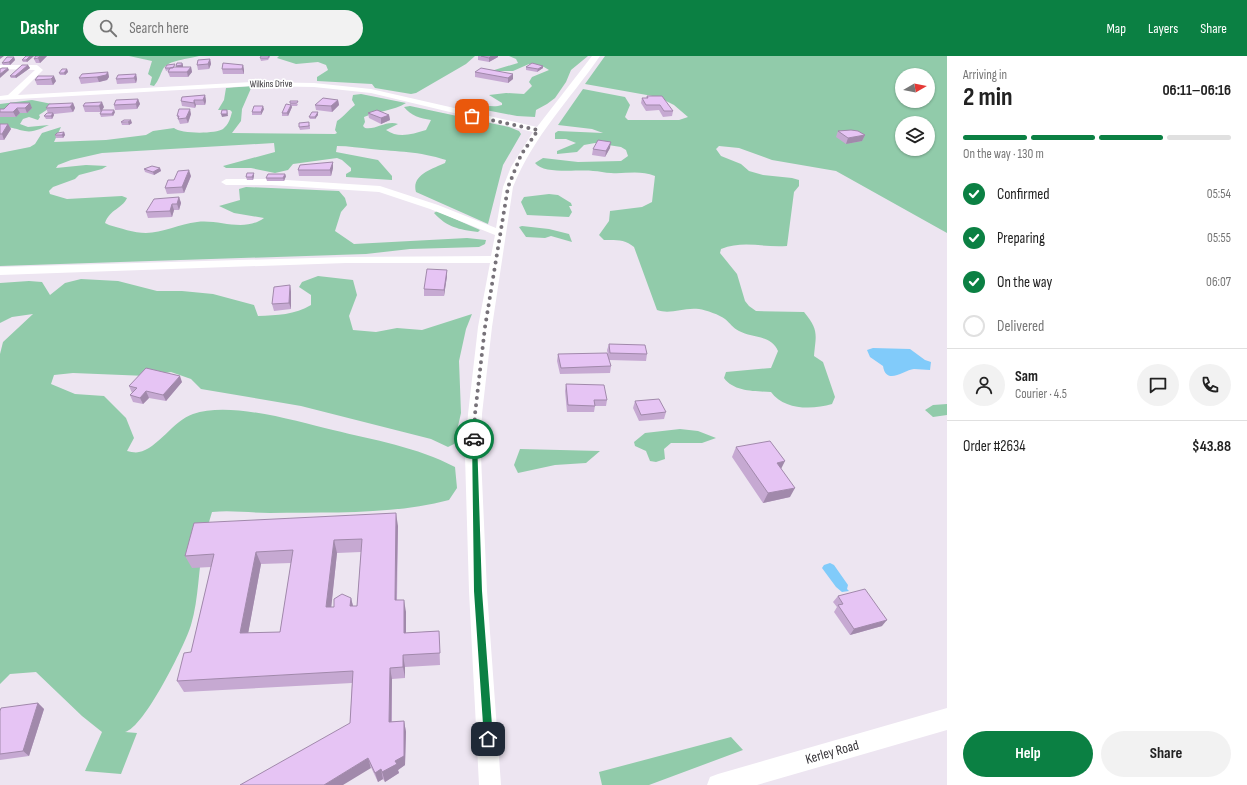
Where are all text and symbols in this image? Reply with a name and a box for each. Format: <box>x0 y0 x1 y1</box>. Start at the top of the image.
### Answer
search box <box>83 10 363 46</box>
text: Dashr <box>20 17 59 40</box>
icon: search <box>97 17 119 39</box>
text: Search here <box>129 19 189 38</box>
text: Map <box>1106 20 1126 37</box>
text: Layers <box>1148 20 1178 37</box>
text: Share <box>1200 20 1227 37</box>
text: Arriving in <box>963 67 1007 83</box>
north arrow <box>895 68 935 108</box>
map controls <box>895 68 935 156</box>
street label: Wilkins Drive <box>249 78 293 90</box>
text: 06:11–06:16 <box>1162 81 1231 100</box>
text: 2 min <box>963 82 1013 113</box>
pin <box>455 99 489 133</box>
icon: bag <box>461 105 483 127</box>
button: layers <box>895 116 935 156</box>
text: On the way · 130 m <box>963 146 1044 162</box>
icon: check <box>963 183 985 205</box>
text: Confirmed <box>997 185 1050 204</box>
text: 05:54 <box>1207 186 1231 202</box>
icon: check <box>963 227 985 249</box>
text: Preparing <box>997 229 1045 248</box>
text: 05:55 <box>1207 230 1231 246</box>
icon: check <box>963 271 985 293</box>
text: On the way <box>997 273 1052 292</box>
text: 06:07 <box>1206 274 1231 290</box>
text: Delivered <box>997 317 1044 336</box>
button: person <box>963 364 1005 406</box>
button: chat <box>1137 364 1179 406</box>
button: phone <box>1189 364 1231 406</box>
text: Sam <box>1015 367 1038 386</box>
text: Courier · 4.5 <box>1015 386 1067 402</box>
courier <box>454 419 494 459</box>
icon: car <box>463 428 485 450</box>
text: Order #2634 <box>963 437 1026 456</box>
text: $43.88 <box>1192 437 1231 456</box>
pin <box>471 722 505 756</box>
icon: home <box>477 728 499 750</box>
button: Help <box>963 731 1093 777</box>
button: Share <box>1101 731 1231 777</box>
street label: Kerley Road <box>803 736 861 768</box>

